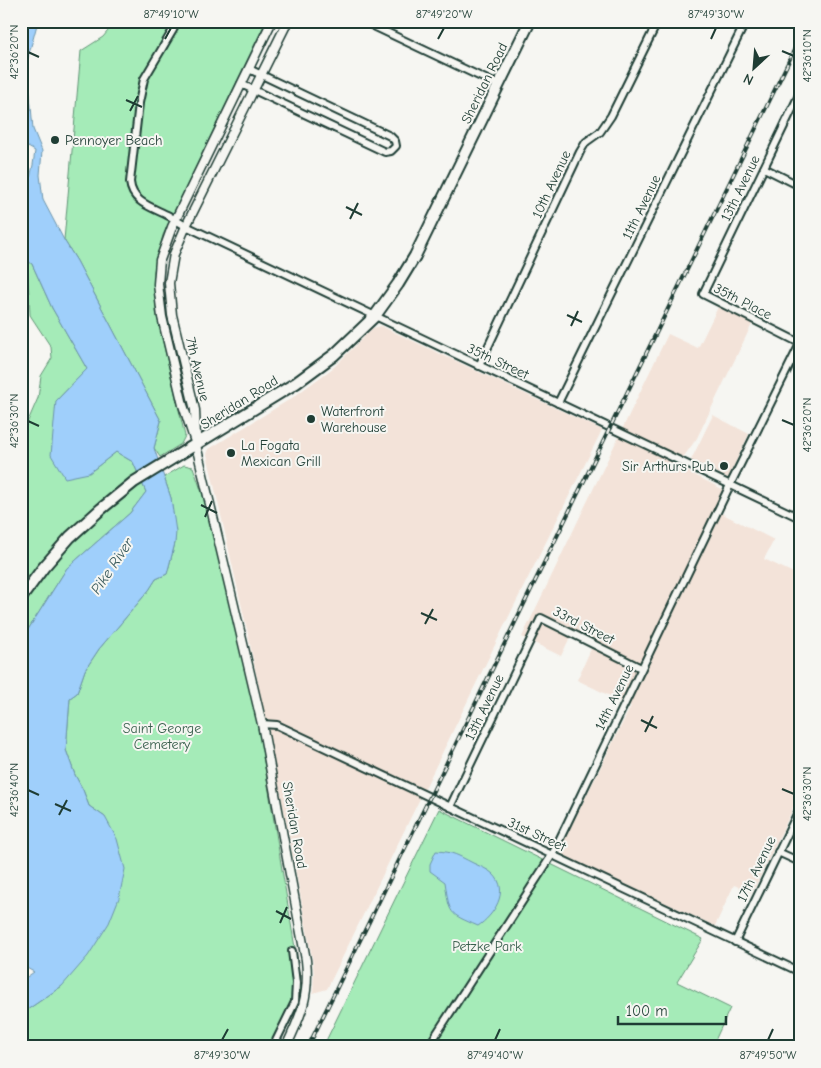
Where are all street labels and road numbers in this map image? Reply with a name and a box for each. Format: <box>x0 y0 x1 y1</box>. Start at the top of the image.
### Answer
street label: Sheridan Road <box>457 40 511 127</box>
street label: 10th Avenue <box>528 148 575 221</box>
street label: 13th Avenue <box>717 152 764 224</box>
street label: 11th Avenue <box>618 172 664 242</box>
street label: 35th Place <box>711 280 775 323</box>
street label: 7th Avenue <box>182 335 213 403</box>
street label: 35th Street <box>464 340 532 384</box>
street label: Sheridan Road <box>197 372 281 433</box>
street label: 33rd Street <box>550 603 618 649</box>
street label: 14th Avenue <box>591 662 638 733</box>
street label: 13th Avenue <box>461 671 508 743</box>
street label: Sheridan Road <box>278 780 311 870</box>
street label: 31st Street <box>505 814 569 856</box>
street label: 17th Avenue <box>733 834 780 905</box>

